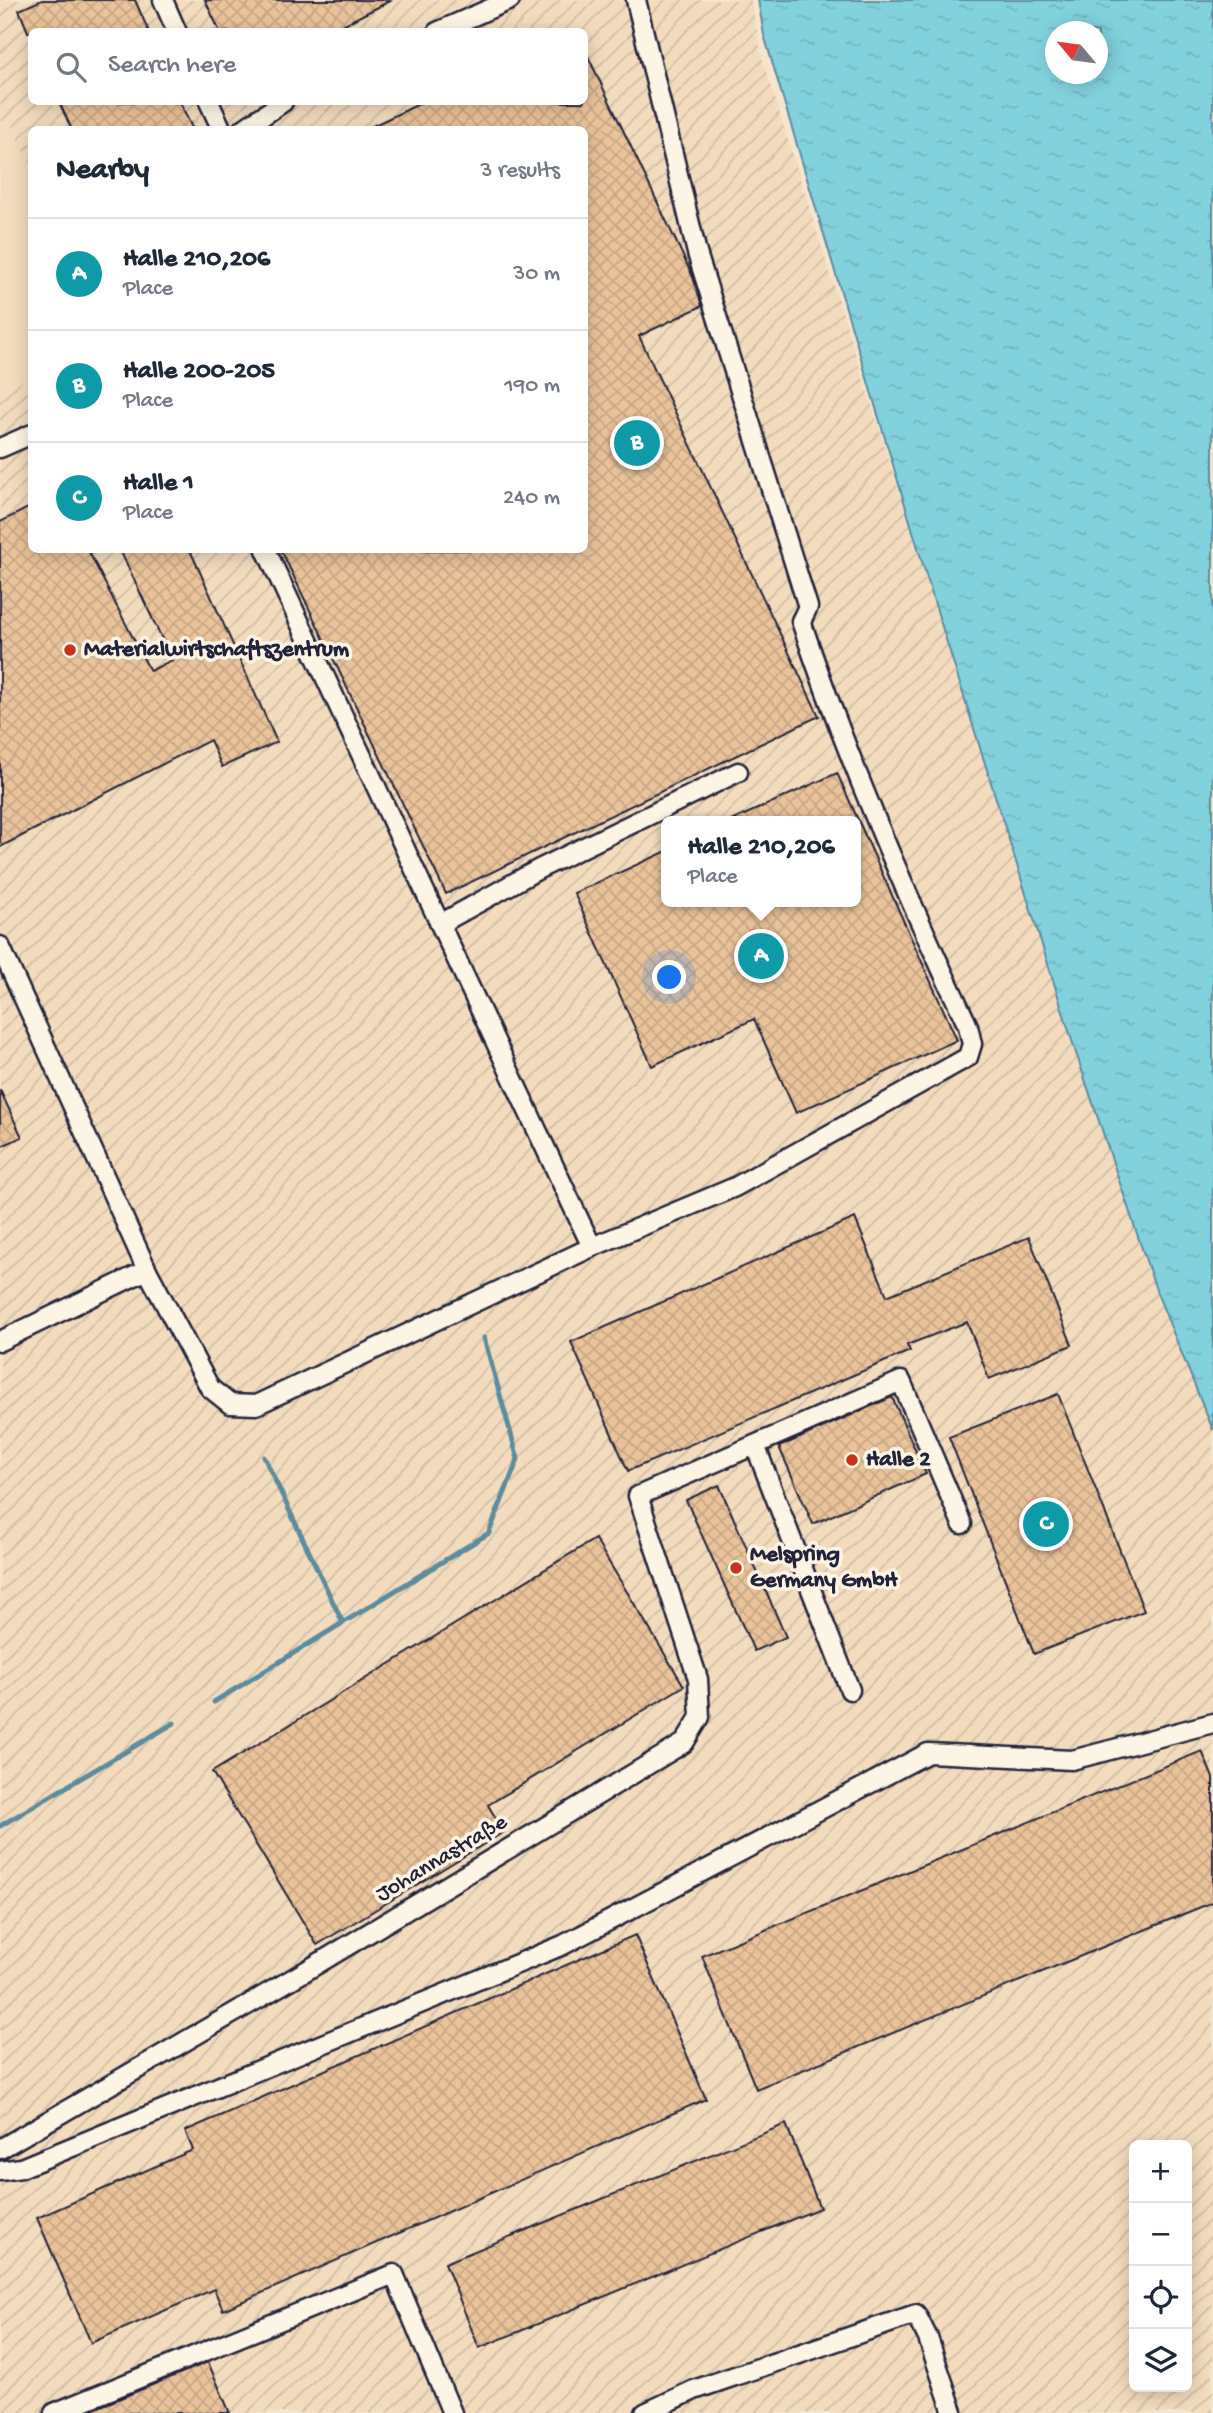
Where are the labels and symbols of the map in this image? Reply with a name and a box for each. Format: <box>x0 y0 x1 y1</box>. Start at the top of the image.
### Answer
north arrow <box>1045 21 1108 84</box>
pin: B <box>614 417 660 469</box>
place label: Materialwirtschaftszentrum <box>84 637 350 664</box>
marker: Materialwirtschaftszentrum <box>62 642 78 658</box>
pin: A <box>738 930 784 982</box>
your location <box>652 960 686 994</box>
place label: Halle 2 <box>866 1447 931 1474</box>
marker: Halle 2 <box>844 1452 860 1468</box>
pin: C <box>1023 1498 1069 1550</box>
place label: Melspring Germany GmbH <box>750 1542 898 1595</box>
marker: Melspring Germany GmbH <box>728 1560 744 1576</box>
street label: Johannastraße <box>371 1809 514 1909</box>

